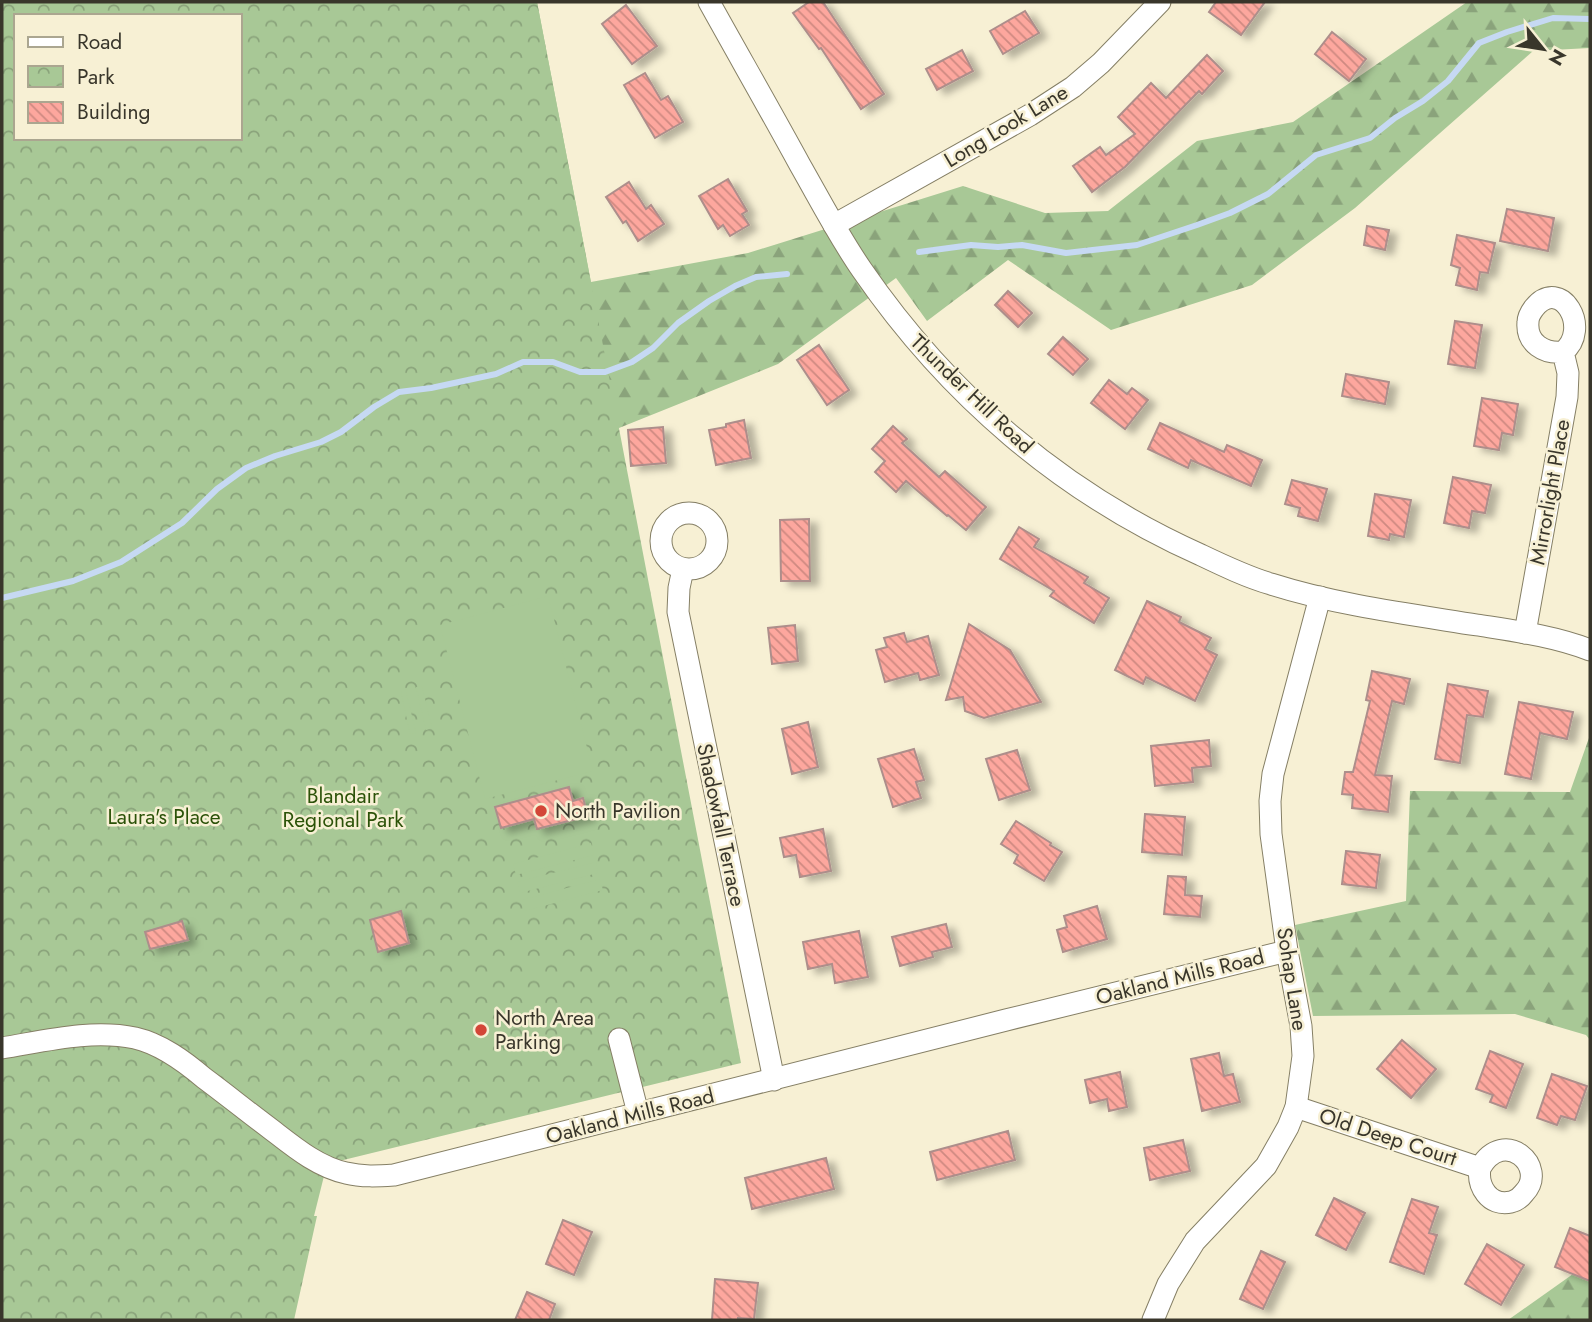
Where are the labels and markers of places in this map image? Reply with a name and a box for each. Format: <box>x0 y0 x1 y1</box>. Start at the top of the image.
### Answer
place label: North Pavilion <box>555 796 681 826</box>
marker: North Pavilion <box>533 803 549 819</box>
place label: North Area Parking <box>495 1003 594 1057</box>
marker: North Area Parking <box>473 1022 489 1038</box>

